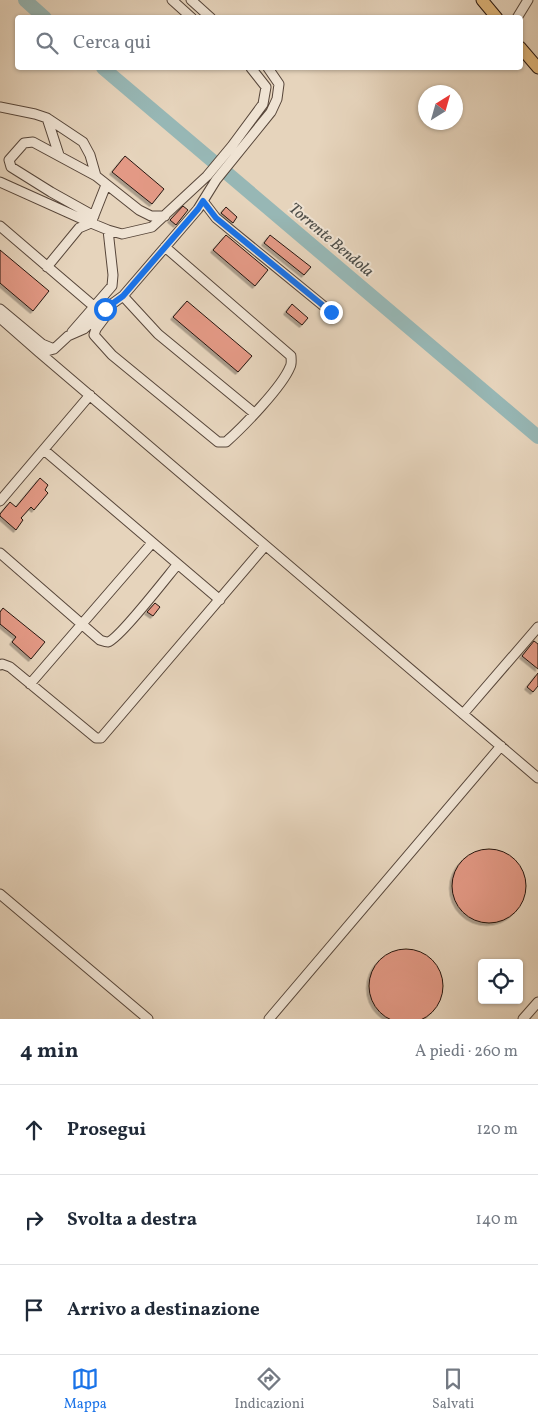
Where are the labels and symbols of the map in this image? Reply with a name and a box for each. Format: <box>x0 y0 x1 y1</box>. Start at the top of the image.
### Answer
north arrow <box>418 85 463 130</box>
water label: Torrente Bendola <box>283 198 378 283</box>
route start <box>94 298 117 321</box>
route end <box>320 301 343 324</box>

